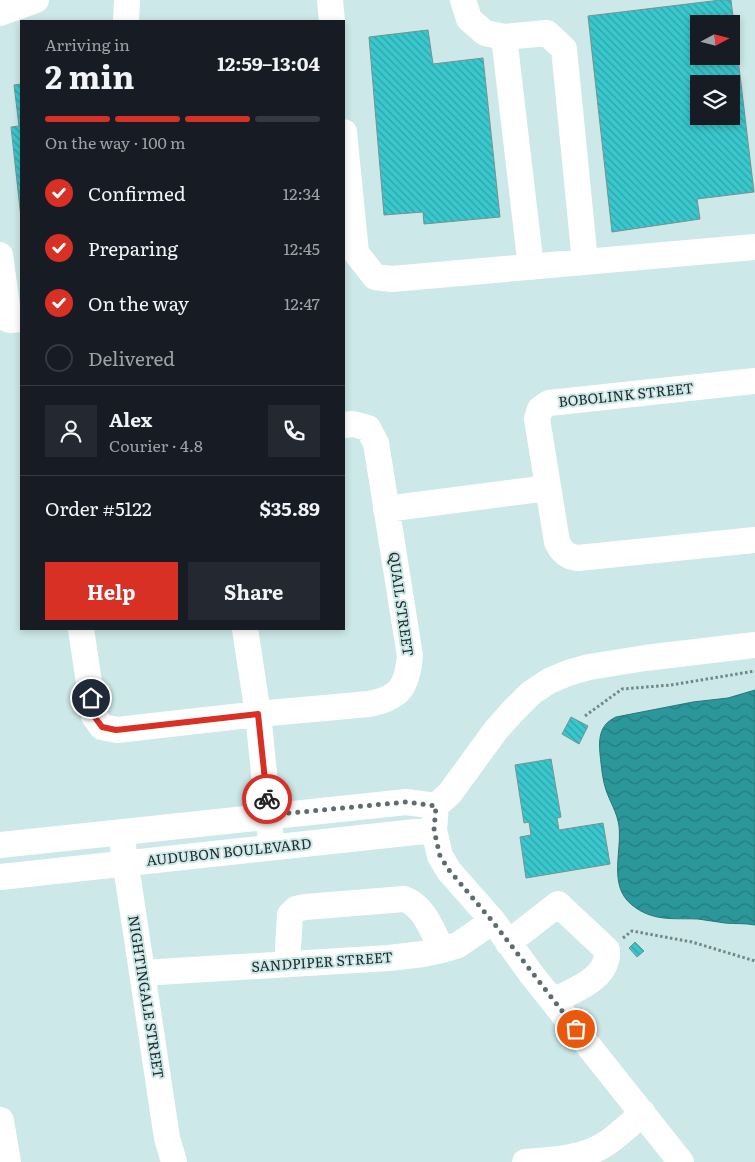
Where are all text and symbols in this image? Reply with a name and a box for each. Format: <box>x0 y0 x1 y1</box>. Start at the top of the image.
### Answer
north arrow <box>690 15 740 65</box>
map controls <box>690 15 740 125</box>
text: Arriving in <box>45 32 130 56</box>
text: 12:59–13:04 <box>217 49 320 77</box>
text: 2 min <box>45 51 134 99</box>
button: layers <box>690 75 740 125</box>
text: On the way · 100 m <box>45 130 185 154</box>
icon: check <box>45 179 73 207</box>
text: Confirmed <box>88 179 186 207</box>
text: 12:34 <box>283 181 320 205</box>
icon: check <box>45 234 73 262</box>
text: Preparing <box>88 234 178 262</box>
text: 12:45 <box>283 236 320 260</box>
icon: check <box>45 289 73 317</box>
text: On the way <box>88 289 189 317</box>
text: 12:47 <box>284 291 320 315</box>
text: Delivered <box>88 344 175 372</box>
street label: BOBOLINK STREET <box>557 377 694 411</box>
button: person <box>45 405 97 457</box>
text: Alex <box>109 405 152 433</box>
button: phone <box>268 405 320 457</box>
text: Courier · 4.8 <box>109 433 203 457</box>
text: Order #5122 <box>45 494 152 522</box>
text: $35.89 <box>260 494 320 522</box>
street label: QUAIL STREET <box>385 550 419 657</box>
button: Help <box>45 562 178 620</box>
button: Share <box>188 562 320 620</box>
pin <box>70 677 112 719</box>
icon: home <box>77 684 105 712</box>
courier <box>242 774 292 824</box>
icon: bike <box>253 785 281 813</box>
street label: AUDUBON BOULEVARD <box>145 832 313 870</box>
street label: NIGHTINGALE STREET <box>124 914 170 1080</box>
street label: SANDPIPER STREET <box>251 946 393 976</box>
pin <box>555 1008 597 1050</box>
icon: bag <box>562 1015 590 1043</box>

